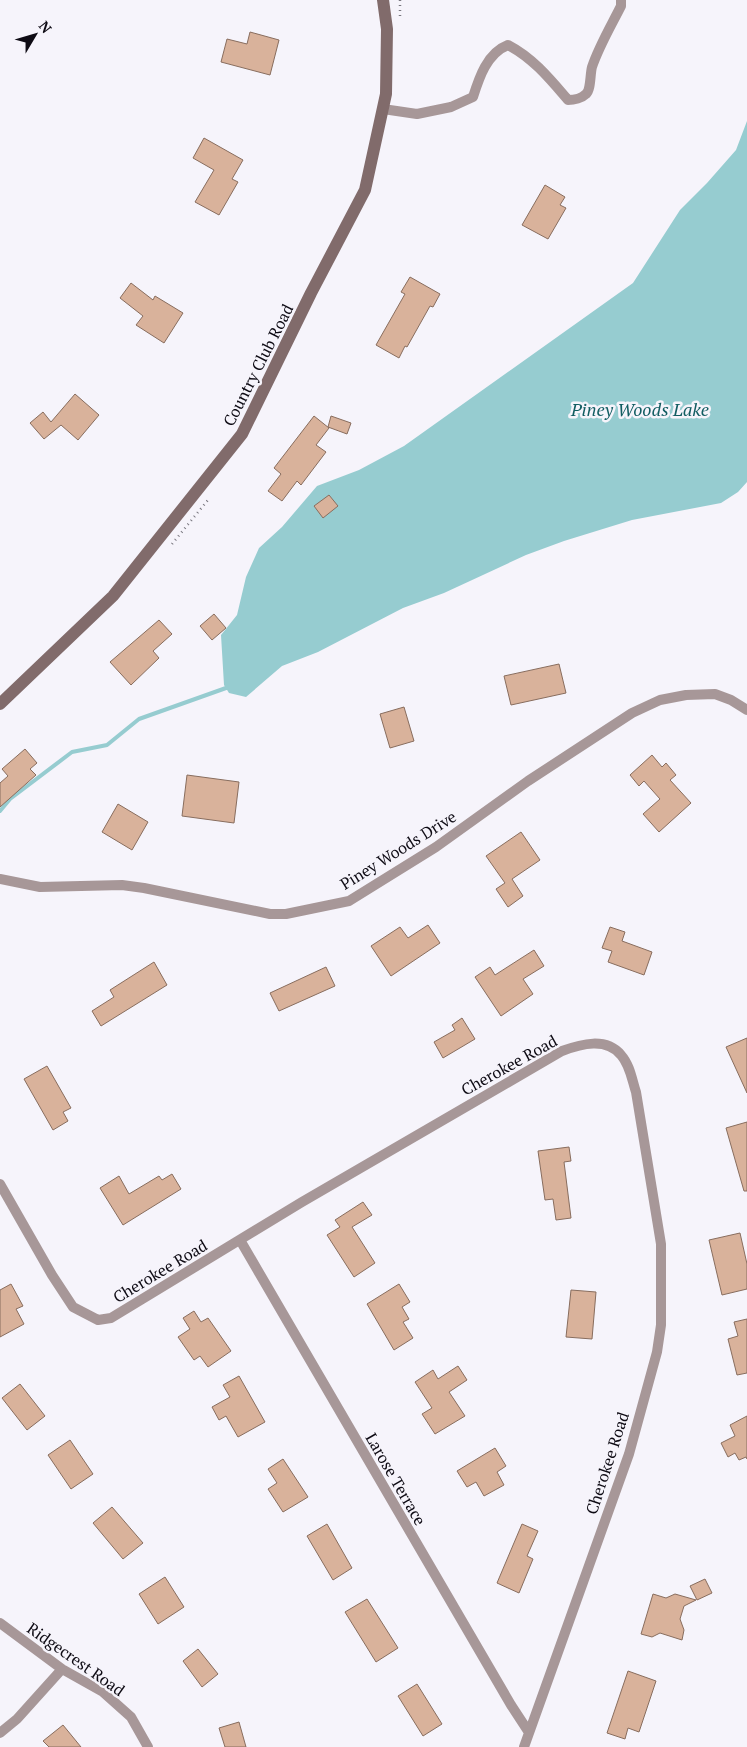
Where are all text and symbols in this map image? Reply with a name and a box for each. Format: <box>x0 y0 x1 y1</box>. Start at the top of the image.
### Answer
north arrow <box>10 10 60 60</box>
text: N <box>35 17 57 37</box>
street label: Country Club Road <box>218 300 298 430</box>
water label: Piney Woods Lake <box>570 397 709 421</box>
street label: Piney Woods Drive <box>336 805 460 895</box>
street label: Cherokee Road <box>457 1030 561 1100</box>
street label: Cherokee Road <box>109 1234 211 1308</box>
street label: Cherokee Road <box>580 1409 634 1517</box>
street label: Larose Terrace <box>361 1429 431 1529</box>
street label: Ridgecrest Road <box>23 1617 129 1701</box>

